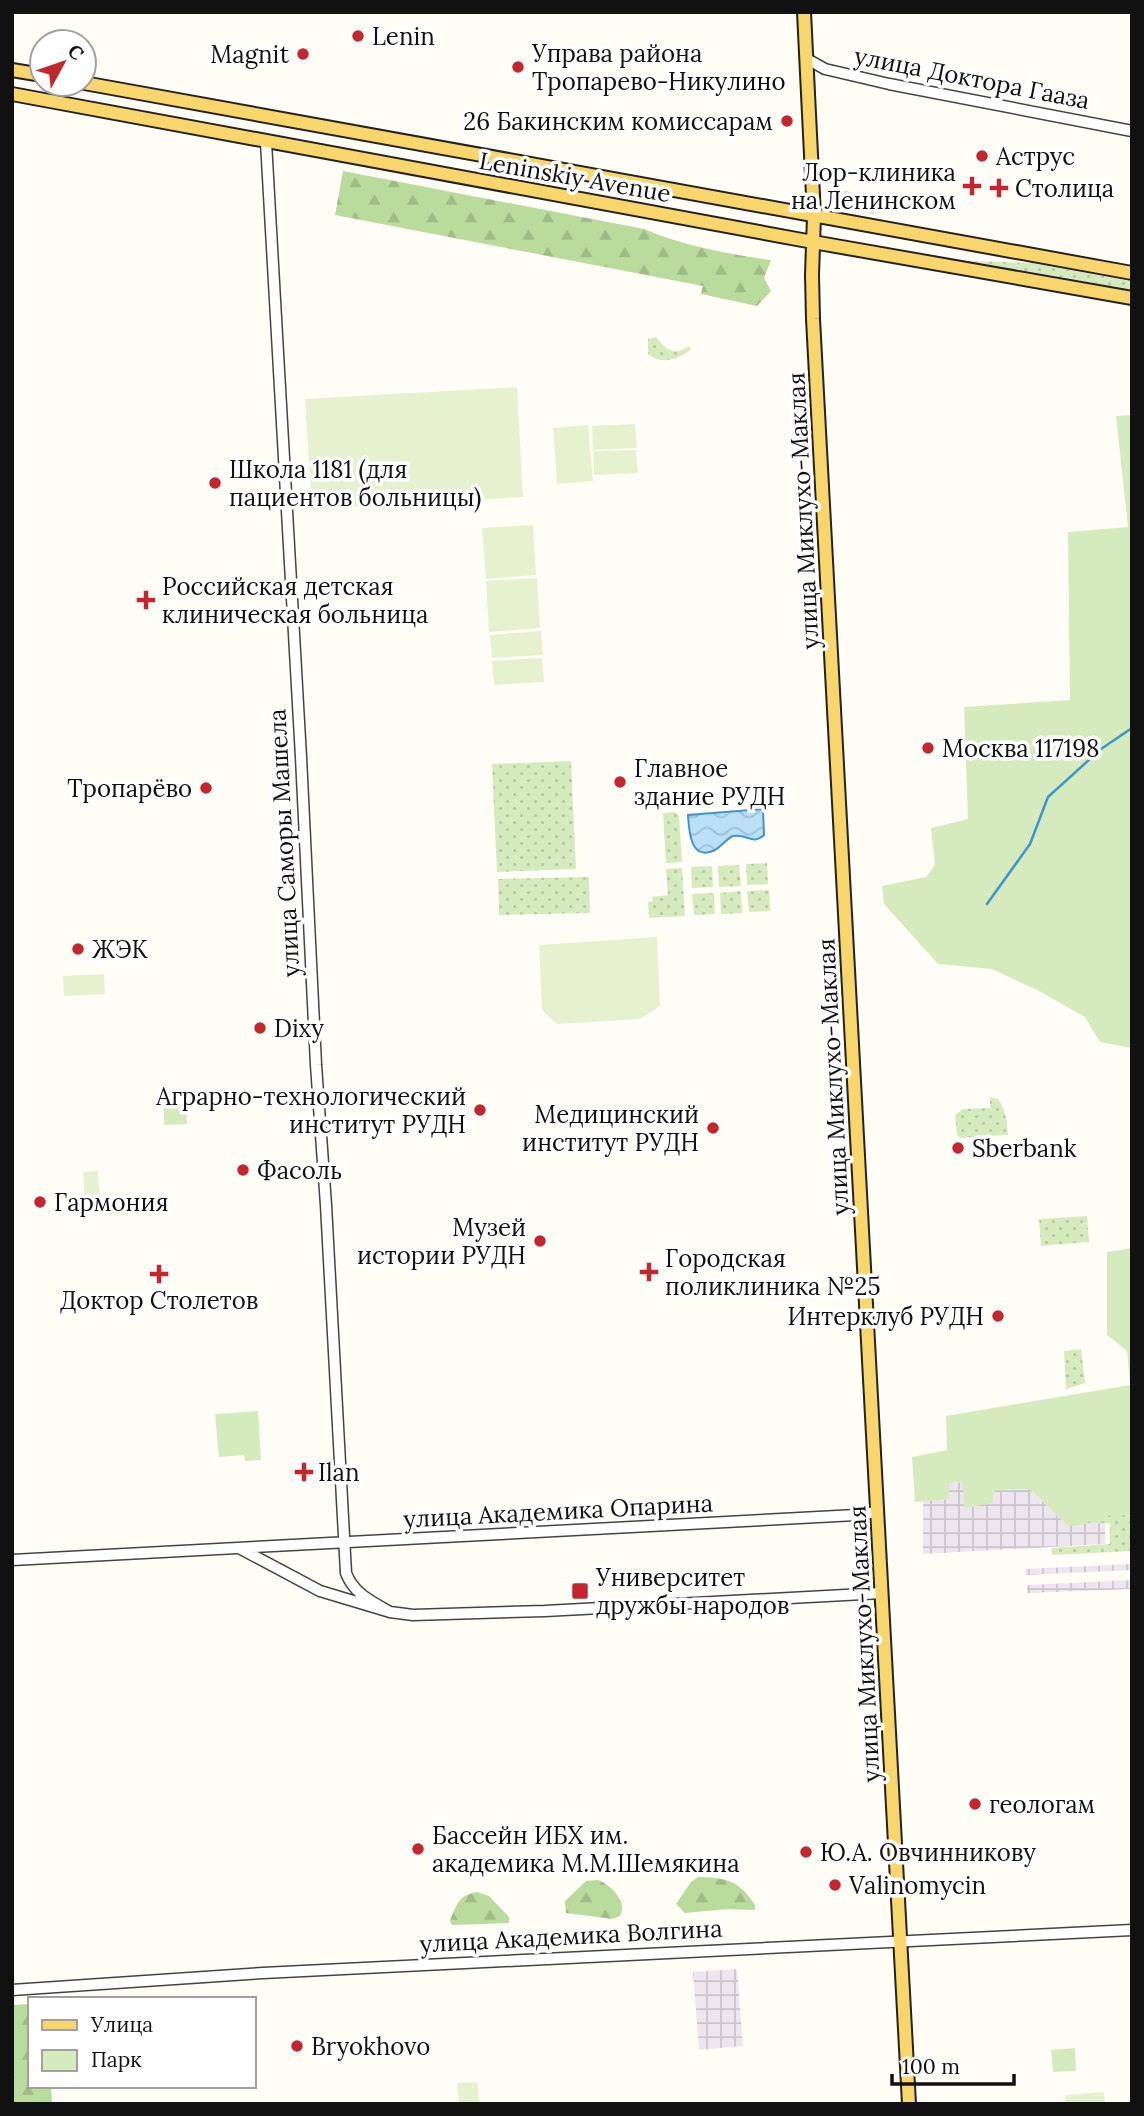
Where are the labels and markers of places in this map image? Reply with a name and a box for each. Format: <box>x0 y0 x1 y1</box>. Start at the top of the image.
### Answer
place label: Lenin <box>372 21 435 52</box>
marker: Lenin <box>350 28 366 44</box>
place label: Управа района Тропарево-Никулино <box>531 38 785 97</box>
place label: Magnit <box>210 39 290 70</box>
marker: Magnit <box>295 46 311 62</box>
marker: Управа района Тропарево-Никулино <box>510 59 526 75</box>
place label: 26 Бакинским комиссарам <box>463 106 773 137</box>
marker: 26 Бакинским комиссарам <box>779 113 795 129</box>
place label: Аструс <box>995 141 1075 172</box>
marker: Аструс <box>974 148 990 164</box>
place label: Лор-клиника на Ленинском <box>791 157 956 216</box>
place label: Столица <box>1015 173 1114 204</box>
marker: Лор-клиника на Ленинском <box>962 176 982 196</box>
marker: Столица <box>989 178 1009 198</box>
place label: Школа 1181 (для пациентов больницы) <box>229 454 481 513</box>
marker: Школа 1181 (для пациентов больницы) <box>207 475 223 491</box>
place label: Российская детская клиническая больница <box>162 571 428 630</box>
marker: Российская детская клиническая больница <box>136 590 156 610</box>
place label: Москва 117198 <box>942 733 1100 764</box>
marker: Москва 117198 <box>920 740 936 756</box>
place label: Главное здание РУДН <box>634 753 785 812</box>
place label: Тропарёво <box>67 773 192 804</box>
marker: Главное здание РУДН <box>612 774 628 790</box>
marker: Тропарёво <box>198 780 214 796</box>
place label: ЖЭК <box>92 934 149 965</box>
marker: ЖЭК <box>70 941 86 957</box>
place label: Dixy <box>274 1013 324 1044</box>
marker: Dixy <box>252 1020 268 1036</box>
place label: Аграрно-технологический институт РУДН <box>155 1081 466 1140</box>
place label: Медицинский институт РУДН <box>522 1099 699 1158</box>
marker: Аграрно-технологический институт РУДН <box>472 1102 488 1118</box>
marker: Медицинский институт РУДН <box>705 1120 721 1136</box>
place label: Sberbank <box>972 1133 1077 1164</box>
marker: Sberbank <box>950 1140 966 1156</box>
place label: Фасоль <box>257 1155 342 1186</box>
marker: Фасоль <box>235 1162 251 1178</box>
place label: Гармония <box>54 1187 169 1218</box>
marker: Гармония <box>32 1194 48 1210</box>
place label: Музей истории РУДН <box>357 1212 526 1271</box>
marker: Музей истории РУДН <box>532 1233 548 1249</box>
place label: Городская поликлиника №25 <box>665 1243 881 1302</box>
marker: Городская поликлиника №25 <box>639 1262 659 1282</box>
marker: Доктор Столетов <box>151 1266 167 1282</box>
place label: Доктор Столетов <box>60 1285 258 1316</box>
place label: Интерклуб РУДН <box>788 1301 984 1332</box>
marker: Интерклуб РУДН <box>990 1308 1006 1324</box>
place label: Ilan <box>318 1457 360 1488</box>
marker: Ilan <box>296 1464 312 1480</box>
place label: Университет дружбы народов <box>595 1562 789 1621</box>
marker: Университет дружбы народов <box>570 1581 590 1601</box>
place label: геологам <box>989 1789 1095 1820</box>
marker: геологам <box>967 1796 983 1812</box>
place label: Бассейн ИБХ им. академика М.М.Шемякина <box>432 1820 740 1879</box>
place label: Ю.А. Овчинникову <box>820 1837 1036 1868</box>
marker: Бассейн ИБХ им. академика М.М.Шемякина <box>410 1841 426 1857</box>
marker: Ю.А. Овчинникову <box>798 1844 814 1860</box>
place label: Valinomycin <box>848 1870 986 1901</box>
marker: Valinomycin <box>827 1877 843 1893</box>
place label: Bryokhovo <box>311 2031 430 2062</box>
marker: Bryokhovo <box>289 2038 305 2054</box>

